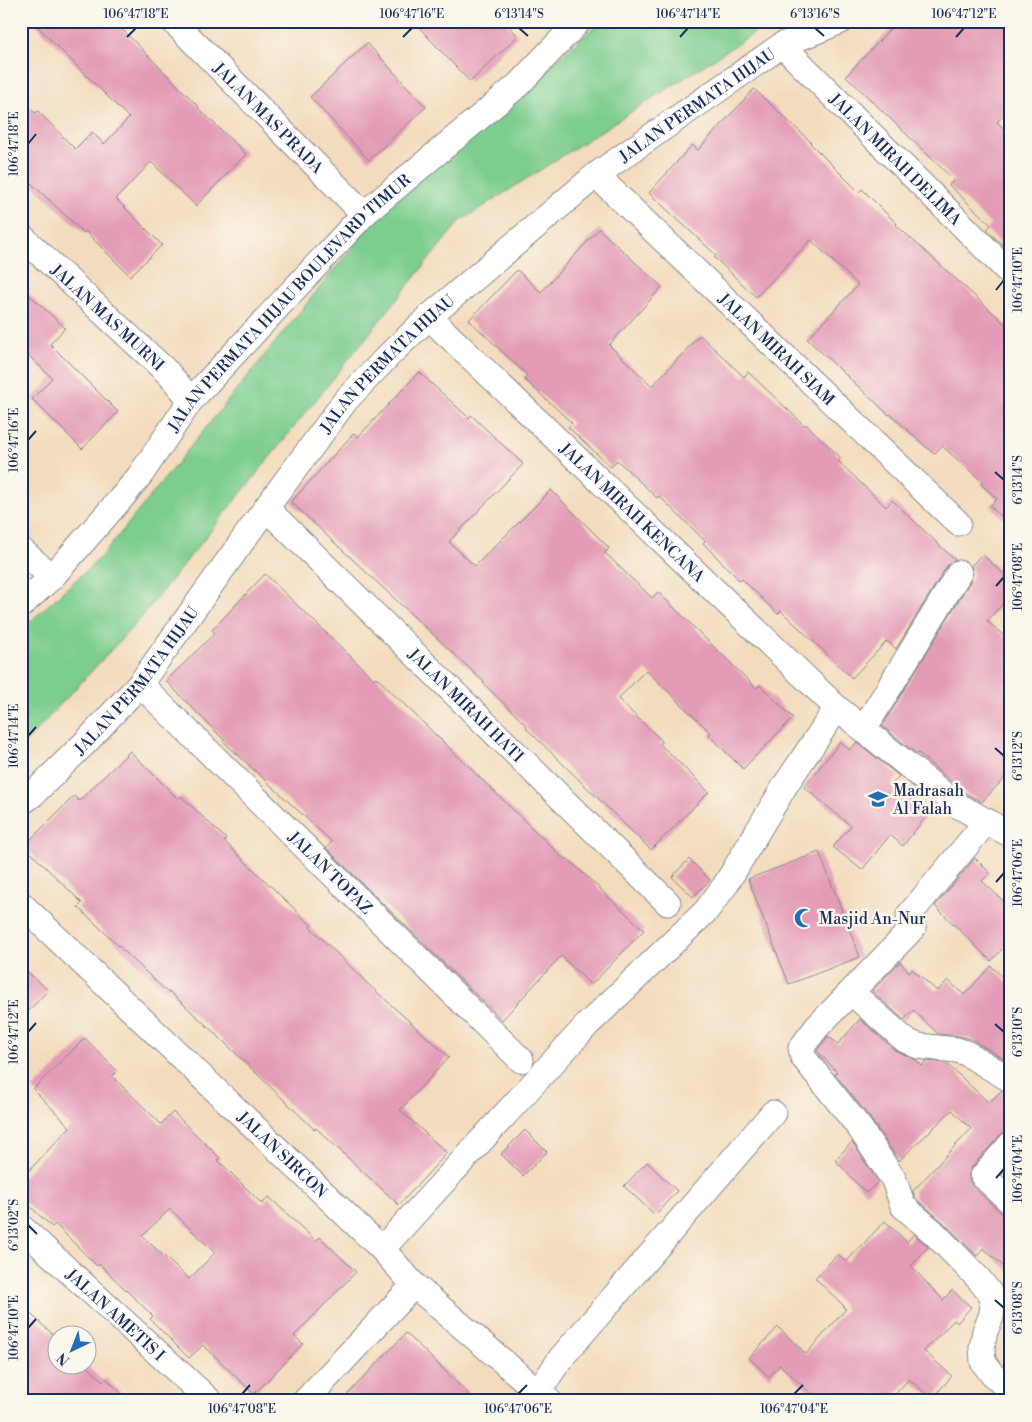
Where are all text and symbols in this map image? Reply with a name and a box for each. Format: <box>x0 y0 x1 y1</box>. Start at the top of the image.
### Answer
text: 106°47'18"E <box>103 7 169 22</box>
text: 106°47'16"E <box>380 7 444 22</box>
text: 6°13'14"S <box>494 7 544 22</box>
text: 106°47'14"E <box>656 7 720 22</box>
text: 6°13'16"S <box>790 7 840 22</box>
text: 106°47'12"E <box>931 7 997 22</box>
street label: JALAN PERMATA HIJAU <box>615 44 779 167</box>
street label: JALAN MAS PRADA <box>208 58 328 179</box>
street label: JALAN MIRAH DELIMA <box>824 89 966 230</box>
text: 106°47'18"E <box>7 111 22 177</box>
street label: JALAN PERMATA HIJAU BOULEVARD TIMUR <box>166 171 416 437</box>
text: 106°47'10"E <box>1011 247 1026 313</box>
street label: JALAN MAS MURNI <box>46 259 168 376</box>
street label: JALAN MIRAH SIAM <box>713 289 839 410</box>
street label: JALAN PERMATA HIJAU <box>317 292 459 438</box>
text: 106°47'16"E <box>7 408 22 472</box>
street label: JALAN MIRAH KENCANA <box>555 438 709 588</box>
text: 6°13'14"S <box>1011 455 1026 505</box>
text: 106°47'08"E <box>1011 543 1026 611</box>
street label: JALAN PERMATA HIJAU <box>70 603 203 760</box>
street label: JALAN MIRAH HATI <box>403 644 528 767</box>
text: 106°47'14"E <box>7 704 22 768</box>
text: 6°13'12"S <box>1011 731 1026 781</box>
place label: Madrasah Al Falah <box>892 781 964 819</box>
school or university icon: Madrasah Al Falah <box>867 788 889 810</box>
street label: JALAN TOPAZ <box>283 827 376 919</box>
text: 106°47'06"E <box>1011 839 1026 907</box>
mosque icon: Masjid An-Nur <box>793 907 815 929</box>
place label: Masjid An-Nur <box>819 909 926 929</box>
text: 106°47'12"E <box>7 999 22 1065</box>
text: 6°13'10"S <box>1011 1007 1026 1057</box>
street label: JALAN SIRCON <box>232 1107 331 1202</box>
text: 106°47'04"E <box>1011 1135 1026 1203</box>
text: 6°13'02"S <box>7 1199 22 1251</box>
street label: JALAN AMETIS I <box>63 1264 169 1364</box>
text: 6°13'08"S <box>1011 1281 1026 1335</box>
text: 106°47'10"E <box>7 1295 22 1361</box>
north arrow <box>48 1324 98 1374</box>
text: 106°47'08"E <box>208 1402 276 1417</box>
text: 106°47'06"E <box>484 1402 552 1417</box>
text: 106°47'04"E <box>760 1402 828 1417</box>

